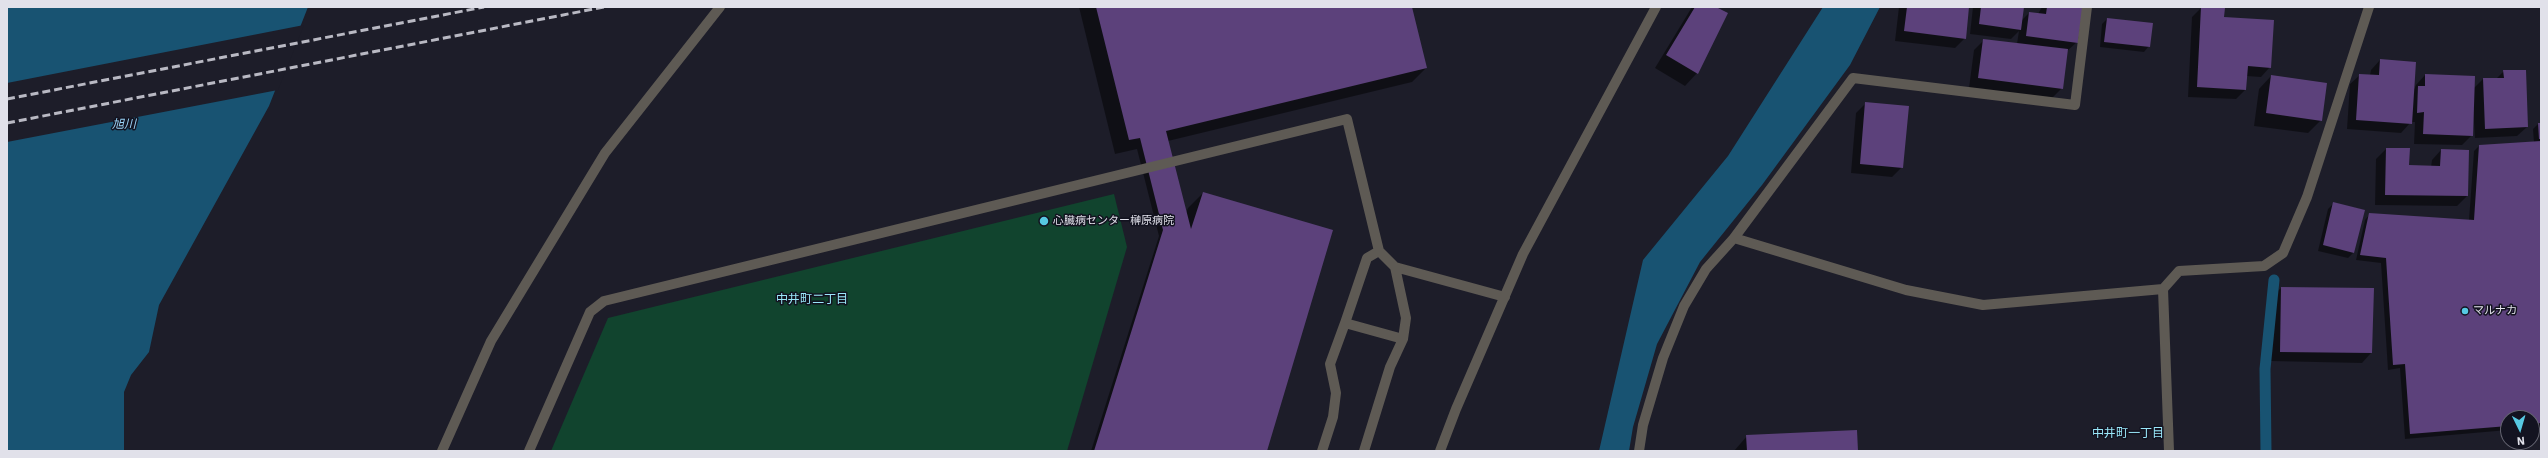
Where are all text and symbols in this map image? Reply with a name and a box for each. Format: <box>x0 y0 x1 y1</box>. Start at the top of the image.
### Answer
water label: 旭川 <box>112 118 136 132</box>
place label: 心臓病センター榊原病院 <box>1053 214 1174 228</box>
marker: 心臓病センター榊原病院 <box>1038 215 1050 227</box>
district label: 中井町二丁目 <box>776 293 848 307</box>
place label: マルナカ <box>2473 304 2517 318</box>
marker: マルナカ <box>2460 306 2470 316</box>
north arrow <box>2500 410 2540 450</box>
district label: 中井町一丁目 <box>2092 427 2164 441</box>
text: N <box>2516 434 2526 448</box>

